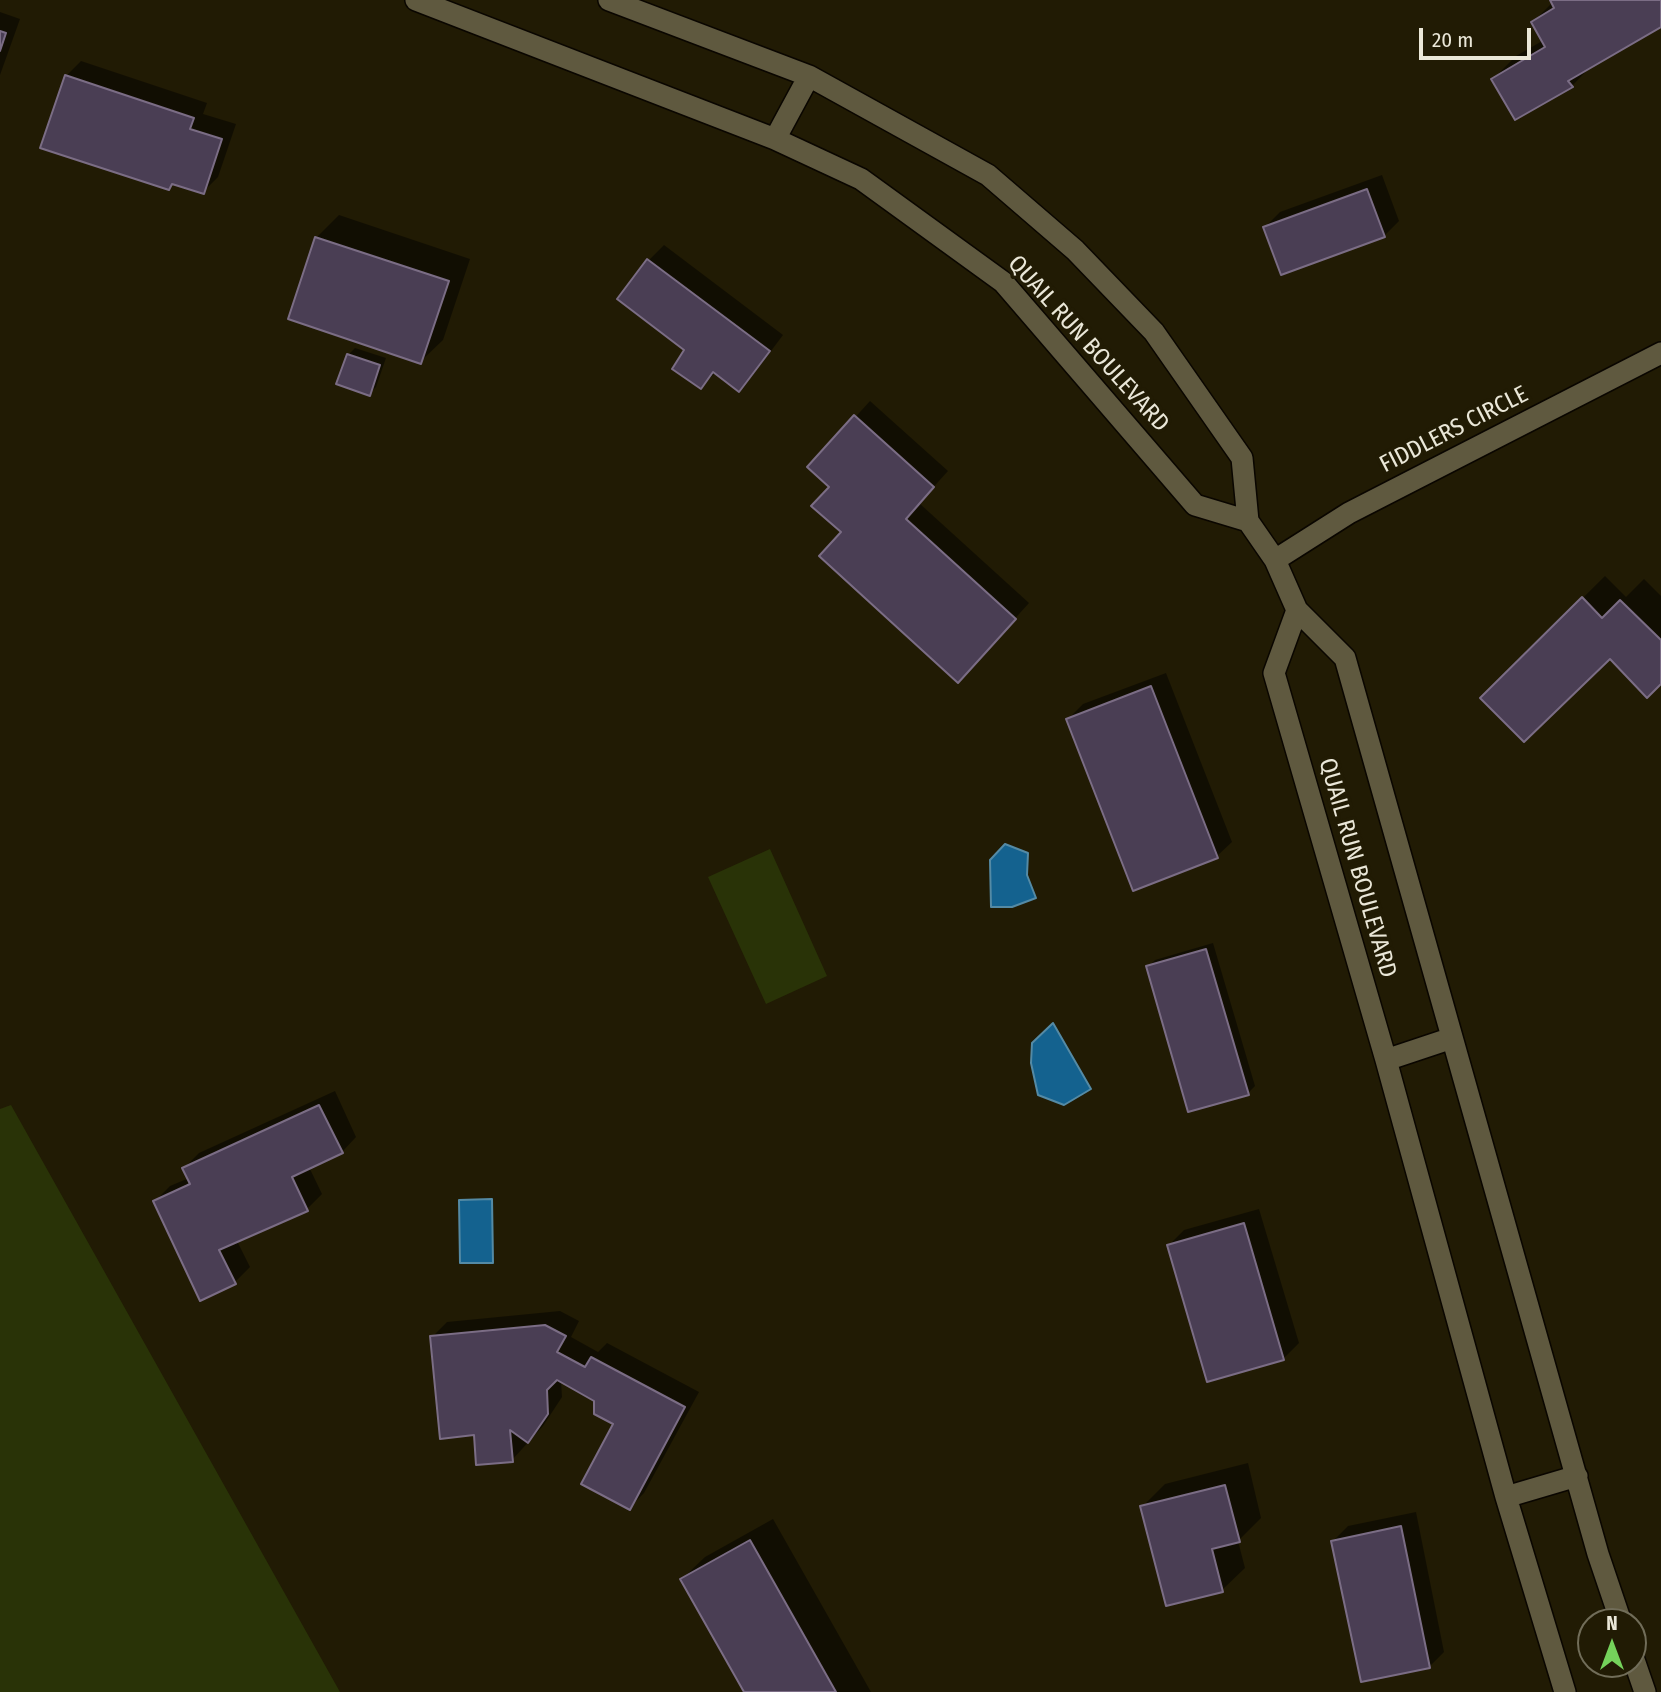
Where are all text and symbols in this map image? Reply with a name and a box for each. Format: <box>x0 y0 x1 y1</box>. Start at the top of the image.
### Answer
scale bar <box>1423 14 1535 58</box>
text: 20 m <box>1432 27 1473 53</box>
street label: QUAIL RUN BOULEVARD <box>1001 250 1175 438</box>
street label: FIDDLERS CIRCLE <box>1375 380 1533 480</box>
street label: QUAIL RUN BOULEVARD <box>1312 755 1402 981</box>
north arrow <box>1577 1608 1647 1678</box>
text: N <box>1606 1612 1618 1635</box>

